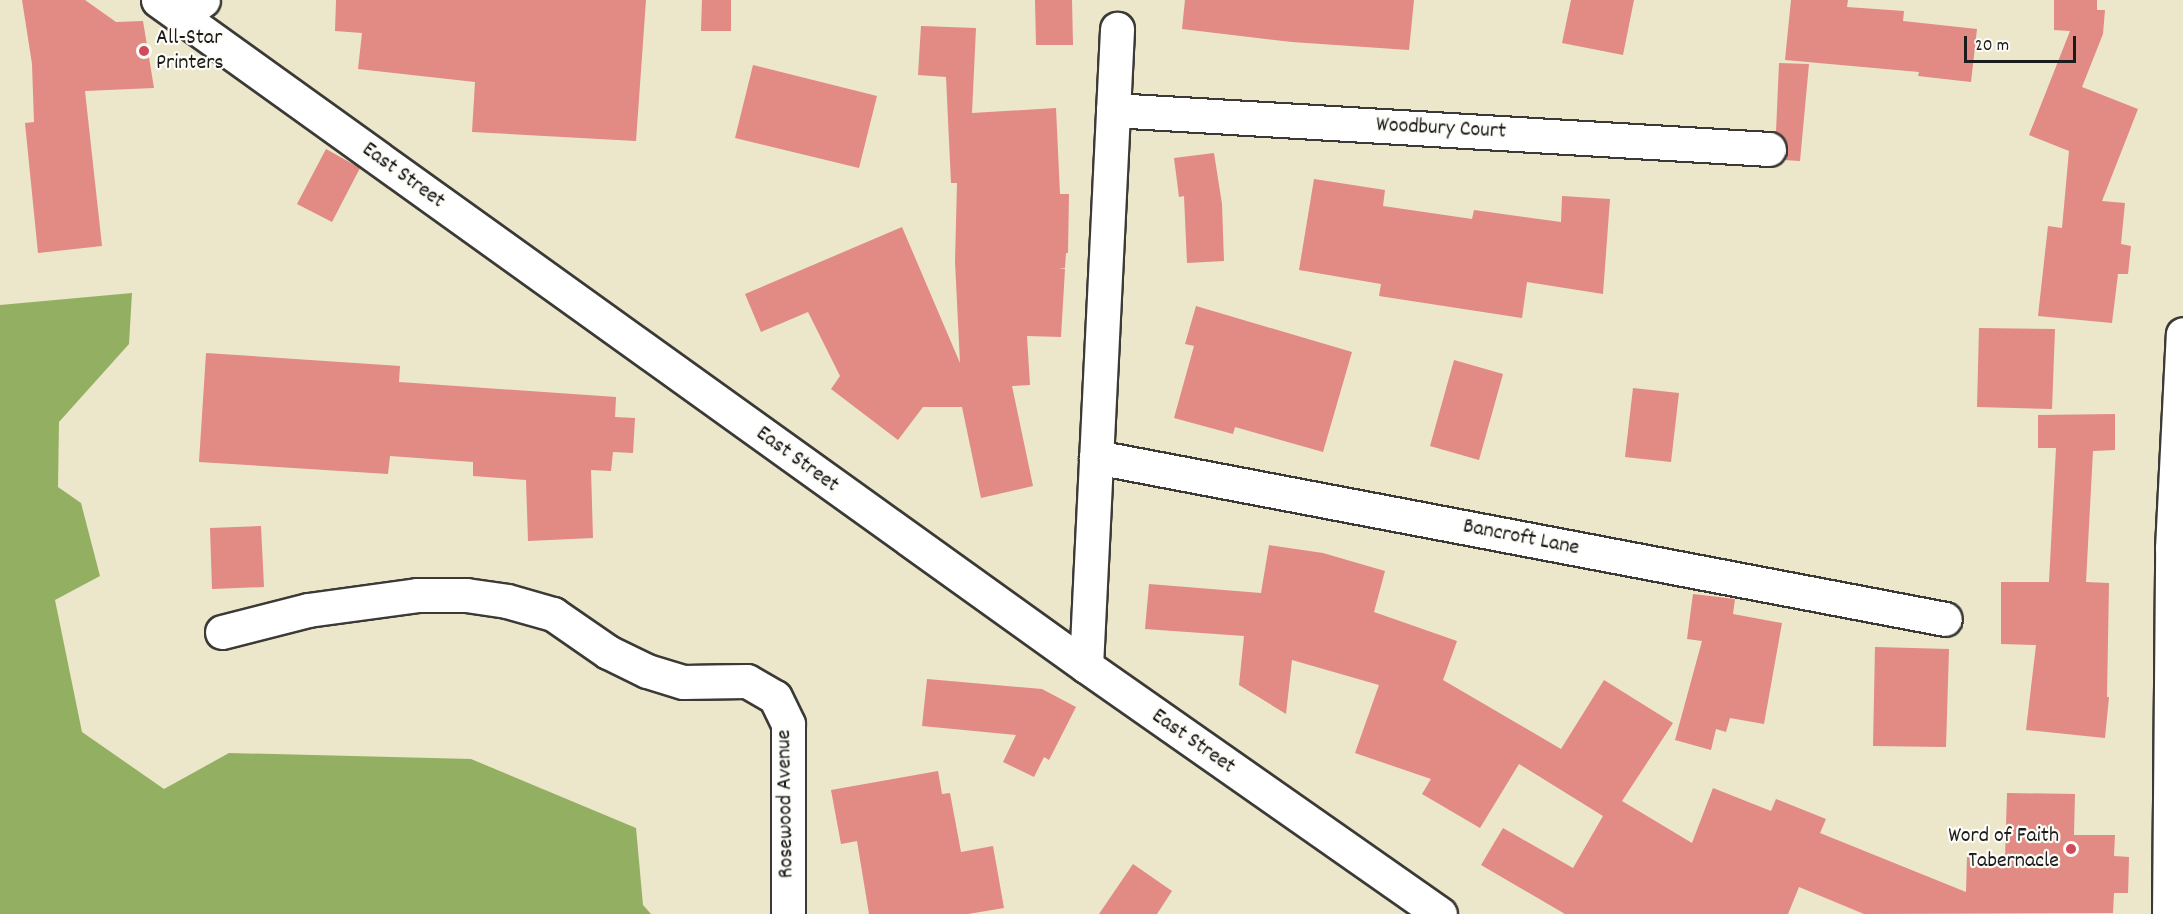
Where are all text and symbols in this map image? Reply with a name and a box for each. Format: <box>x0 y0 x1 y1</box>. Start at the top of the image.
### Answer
scale bar <box>1967 24 2080 62</box>
place label: All-Star Printers <box>156 25 224 76</box>
text: 20 m <box>1975 34 2009 59</box>
marker: All-Star Printers <box>137 44 151 58</box>
street label: Woodbury Court <box>1375 112 1507 146</box>
street label: East Street <box>356 137 450 215</box>
street label: East Street <box>750 421 844 499</box>
street label: Bancroft Lane <box>1461 514 1581 562</box>
street label: East Street <box>1146 704 1240 780</box>
street label: Rosewood Avenue <box>772 729 800 879</box>
place label: Word of Faith Tabernacle <box>1948 823 2059 874</box>
marker: Word of Faith Tabernacle <box>2064 842 2078 856</box>

